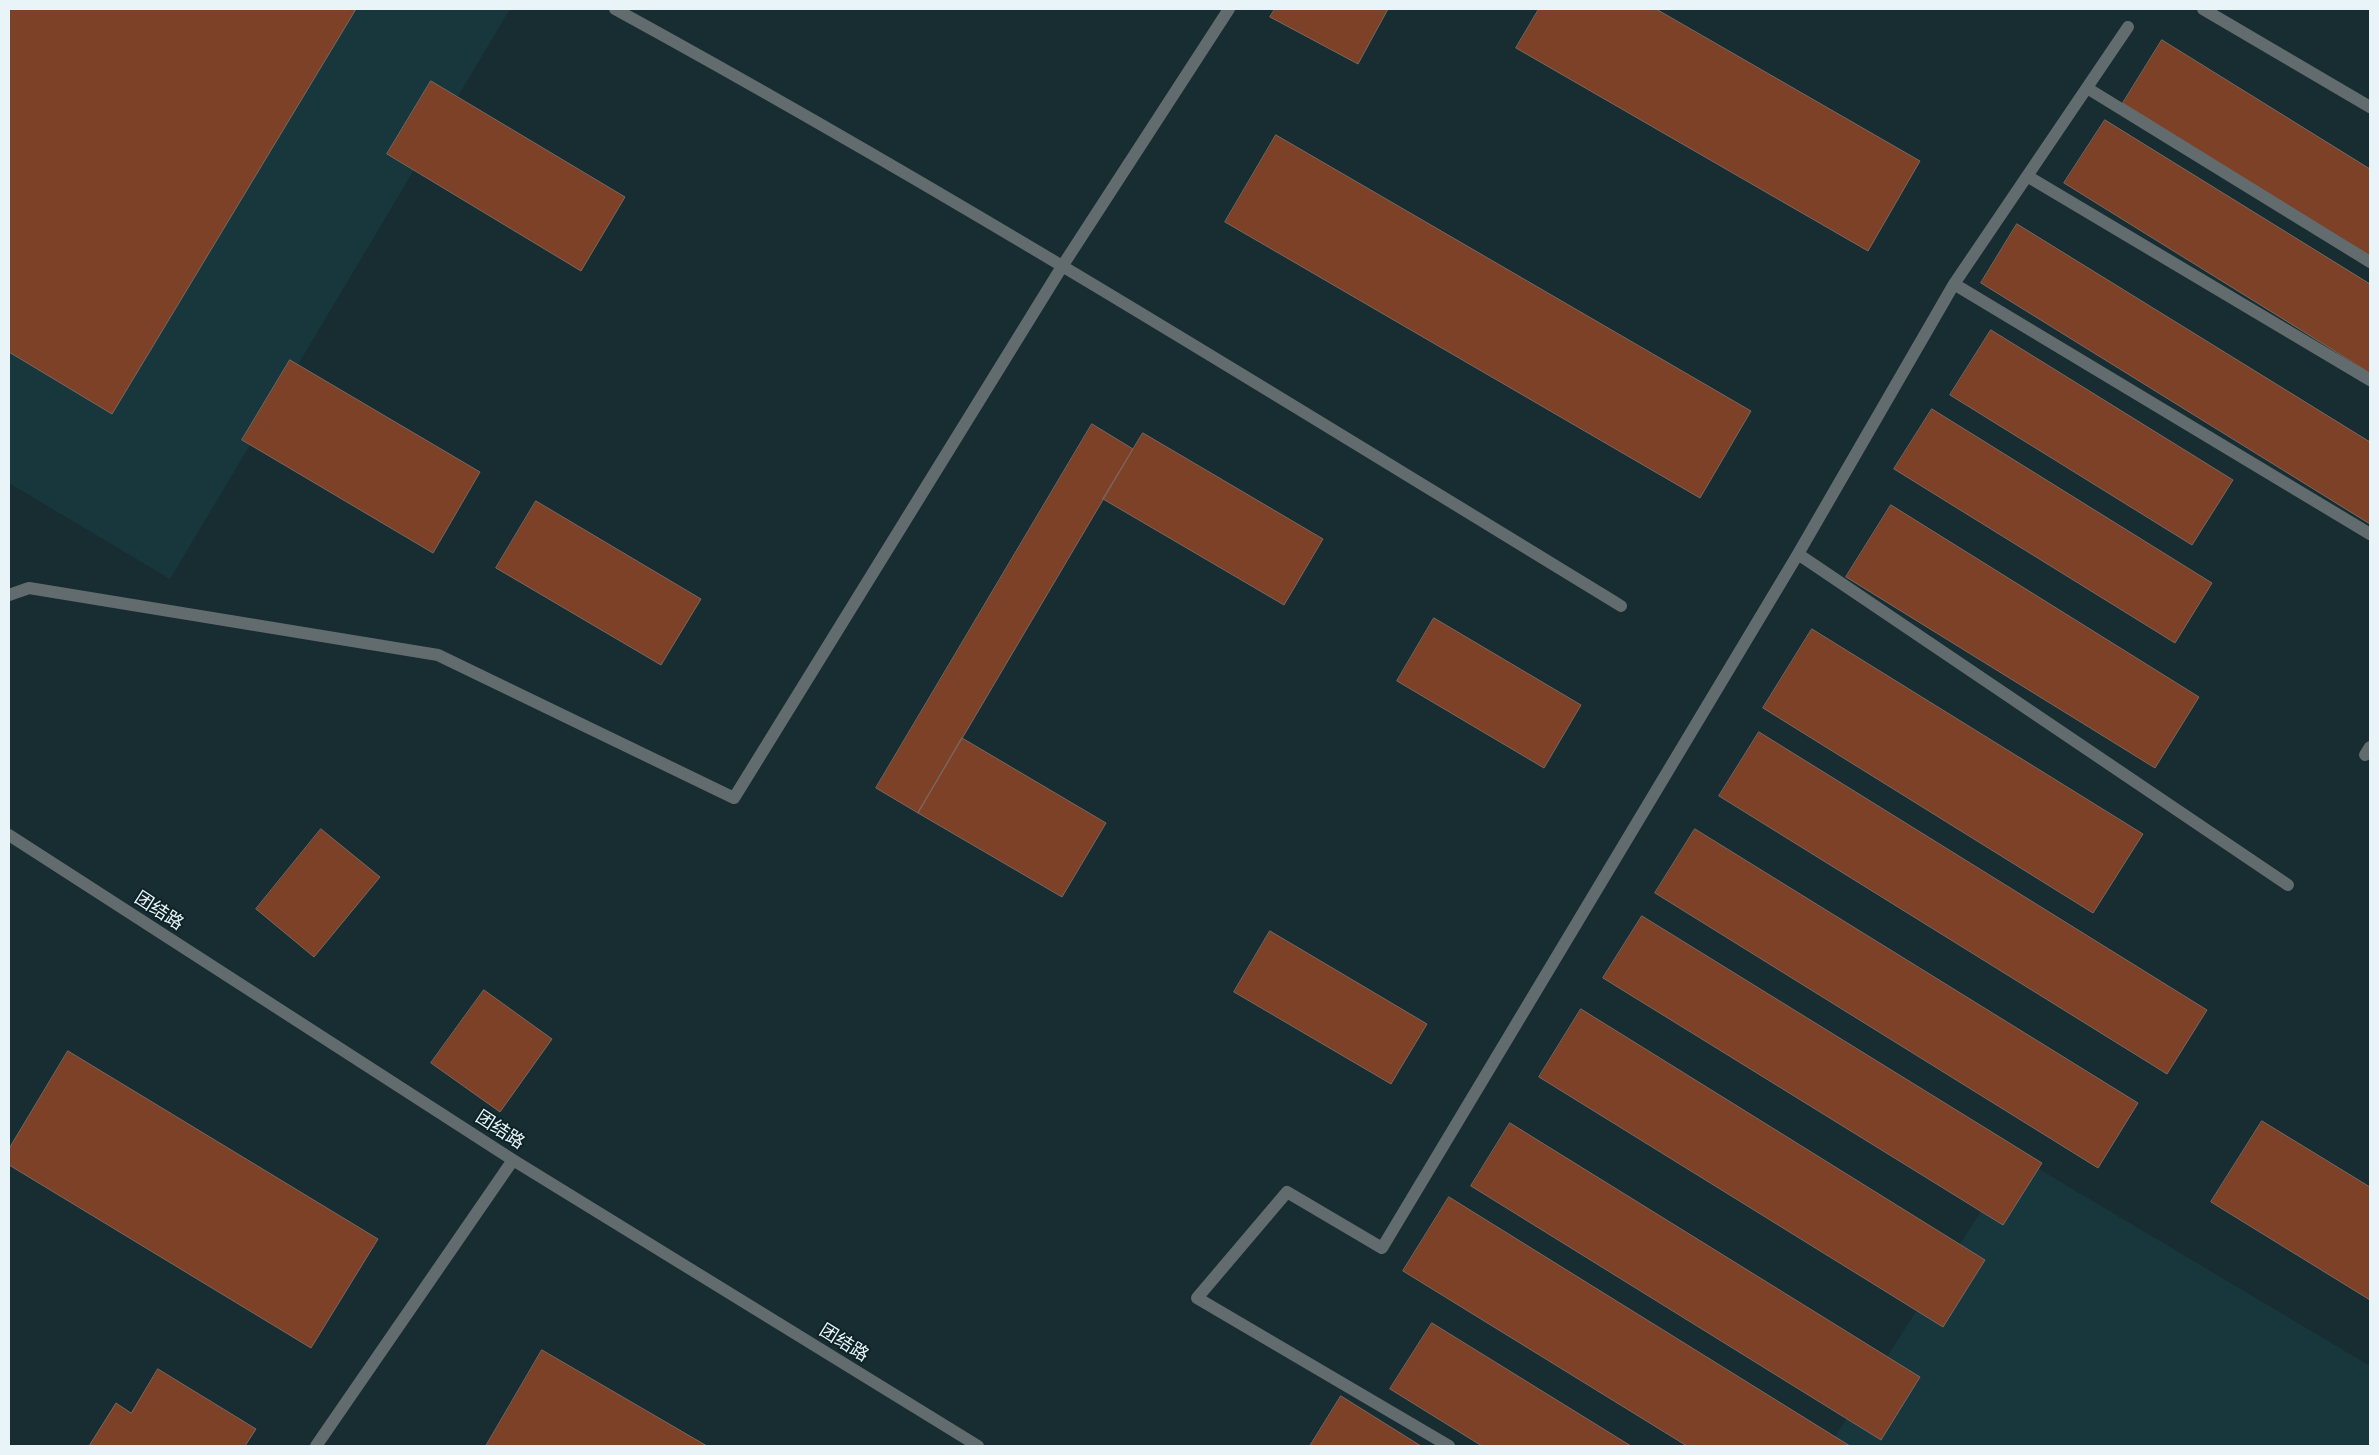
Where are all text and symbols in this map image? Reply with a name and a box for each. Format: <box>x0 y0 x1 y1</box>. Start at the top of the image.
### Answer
street label: 团结路 <box>130 887 188 935</box>
street label: 团结路 <box>471 1106 529 1154</box>
street label: 团结路 <box>815 1320 873 1366</box>

